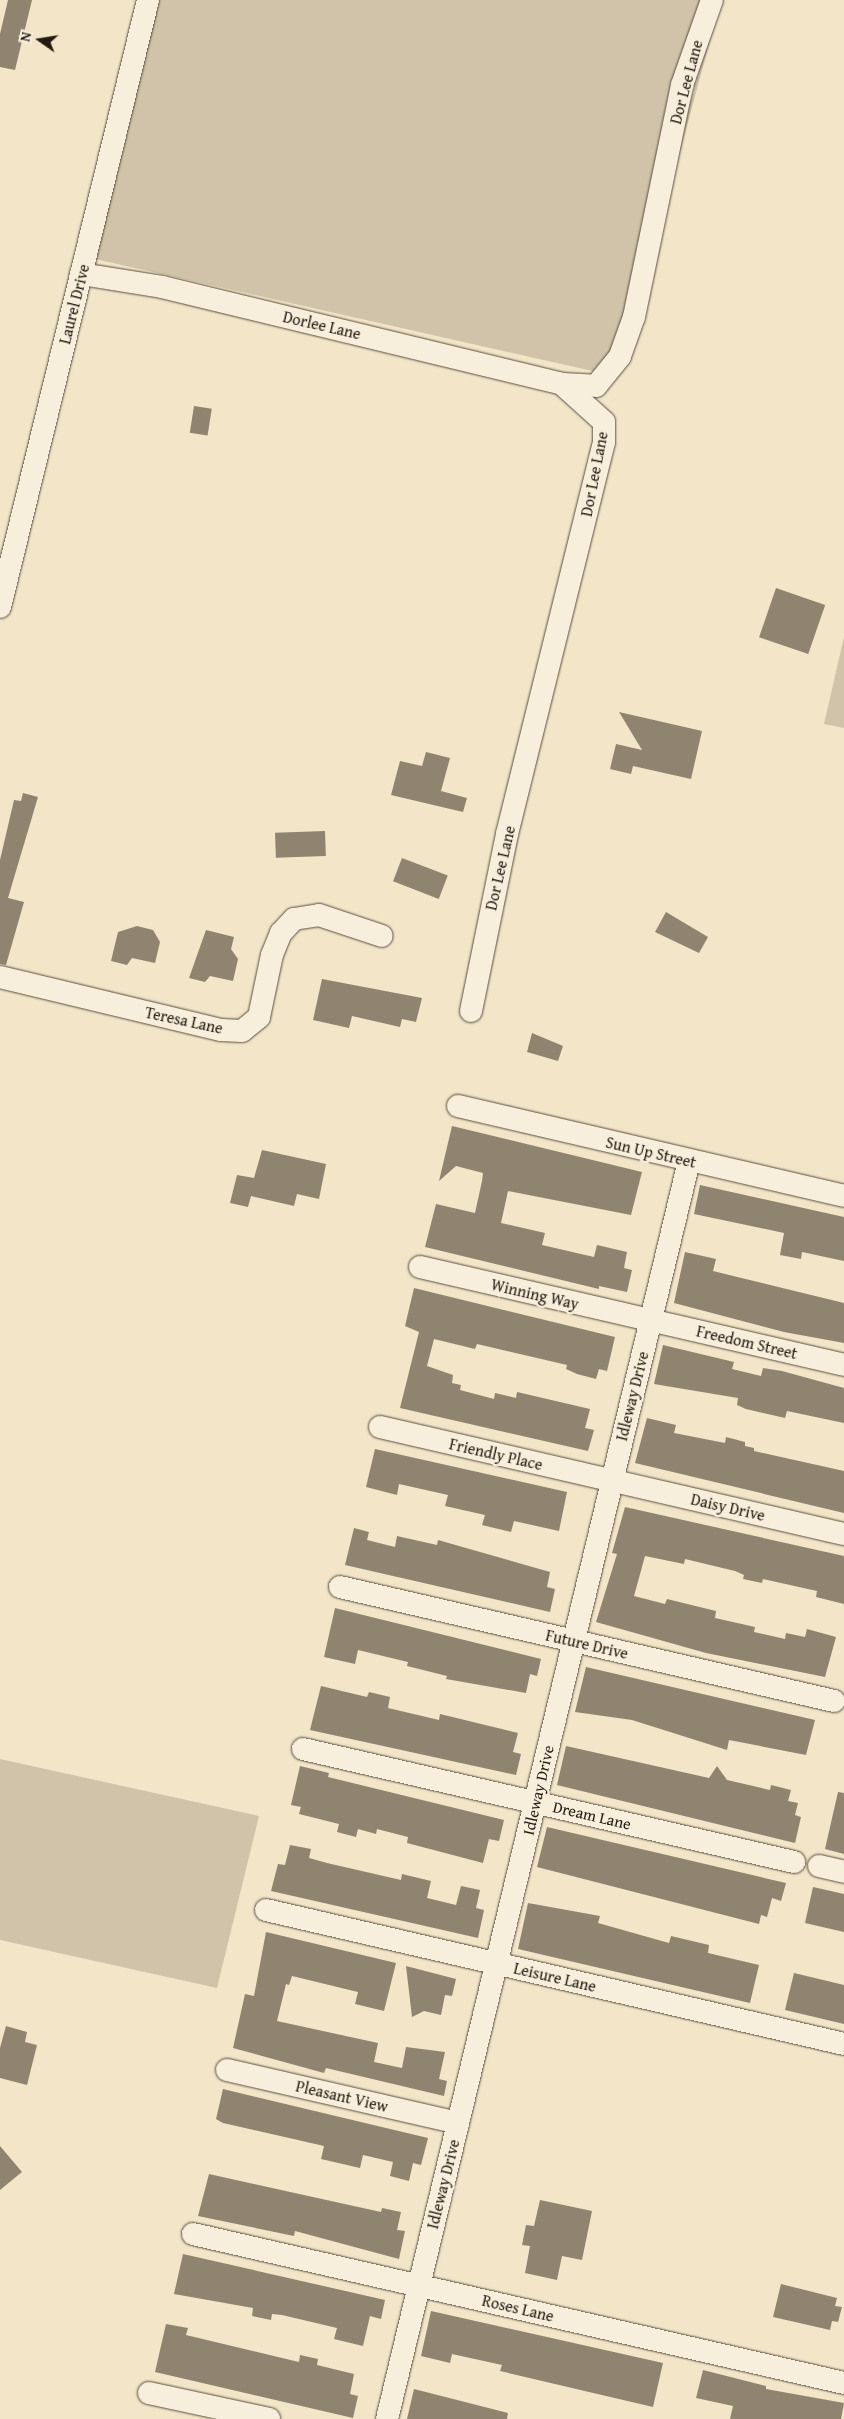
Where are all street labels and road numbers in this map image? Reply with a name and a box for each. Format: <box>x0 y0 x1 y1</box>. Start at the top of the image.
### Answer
street label: Dor Lee Lane <box>666 38 706 126</box>
street label: Laurel Drive <box>55 262 93 346</box>
street label: Dorlee Lane <box>281 307 363 343</box>
street label: Dor Lee Lane <box>576 430 612 518</box>
street label: Dor Lee Lane <box>481 824 519 912</box>
street label: Teresa Lane <box>143 1002 225 1038</box>
street label: Sun Up Street <box>604 1132 698 1172</box>
street label: Winning Way <box>489 1275 581 1313</box>
street label: Freedom Street <box>695 1321 799 1363</box>
street label: Idleway Drive <box>612 1349 652 1443</box>
street label: Friendly Place <box>447 1434 545 1474</box>
street label: Daisy Drive <box>689 1489 767 1525</box>
street label: Future Drive <box>544 1625 630 1663</box>
street label: Idleway Drive <box>518 1743 558 1837</box>
street label: Dream Lane <box>551 1797 633 1833</box>
street label: Leisure Lane <box>512 1958 598 1996</box>
street label: Pleasant View <box>294 2076 390 2116</box>
street label: Idleway Drive <box>423 2137 463 2231</box>
street label: Roses Lane <box>480 2290 556 2326</box>

